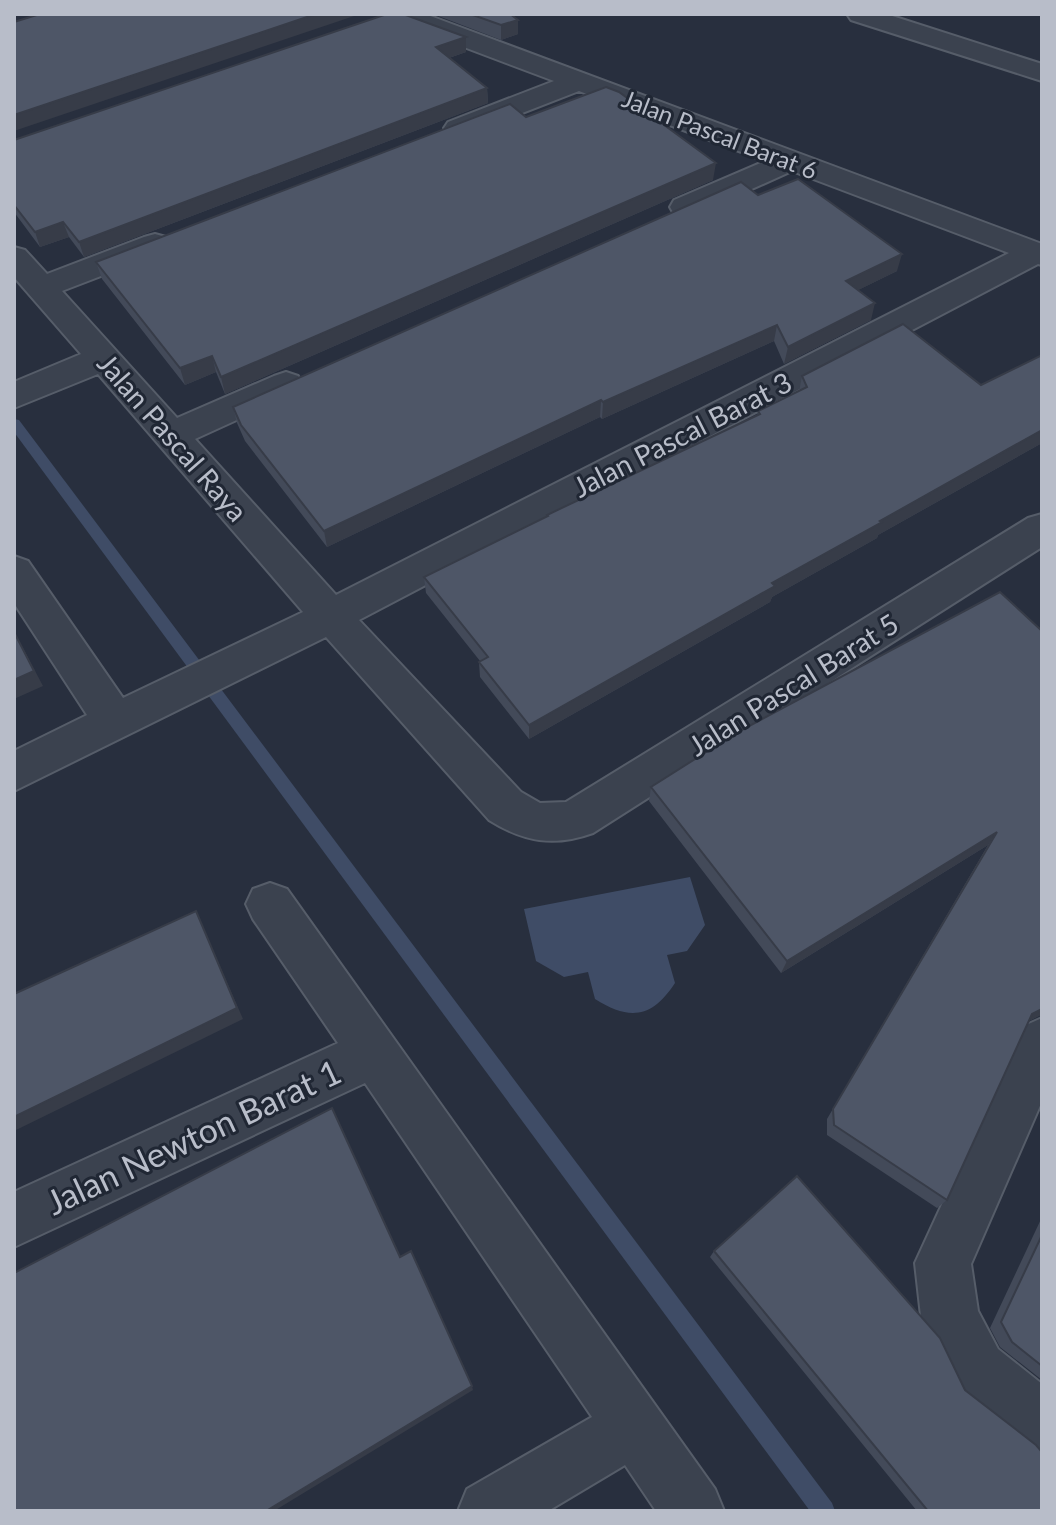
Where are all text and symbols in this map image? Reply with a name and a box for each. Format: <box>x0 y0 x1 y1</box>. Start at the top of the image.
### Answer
street label: Jalan Pascal Barat 6 <box>618 83 822 185</box>
street label: Jalan Pascal Raya <box>91 346 255 528</box>
street label: Jalan Pascal Barat 3 <box>567 364 797 504</box>
street label: Jalan Pascal Barat 5 <box>682 606 904 762</box>
street label: Jalan Newton Barat 1 <box>39 1050 347 1222</box>

